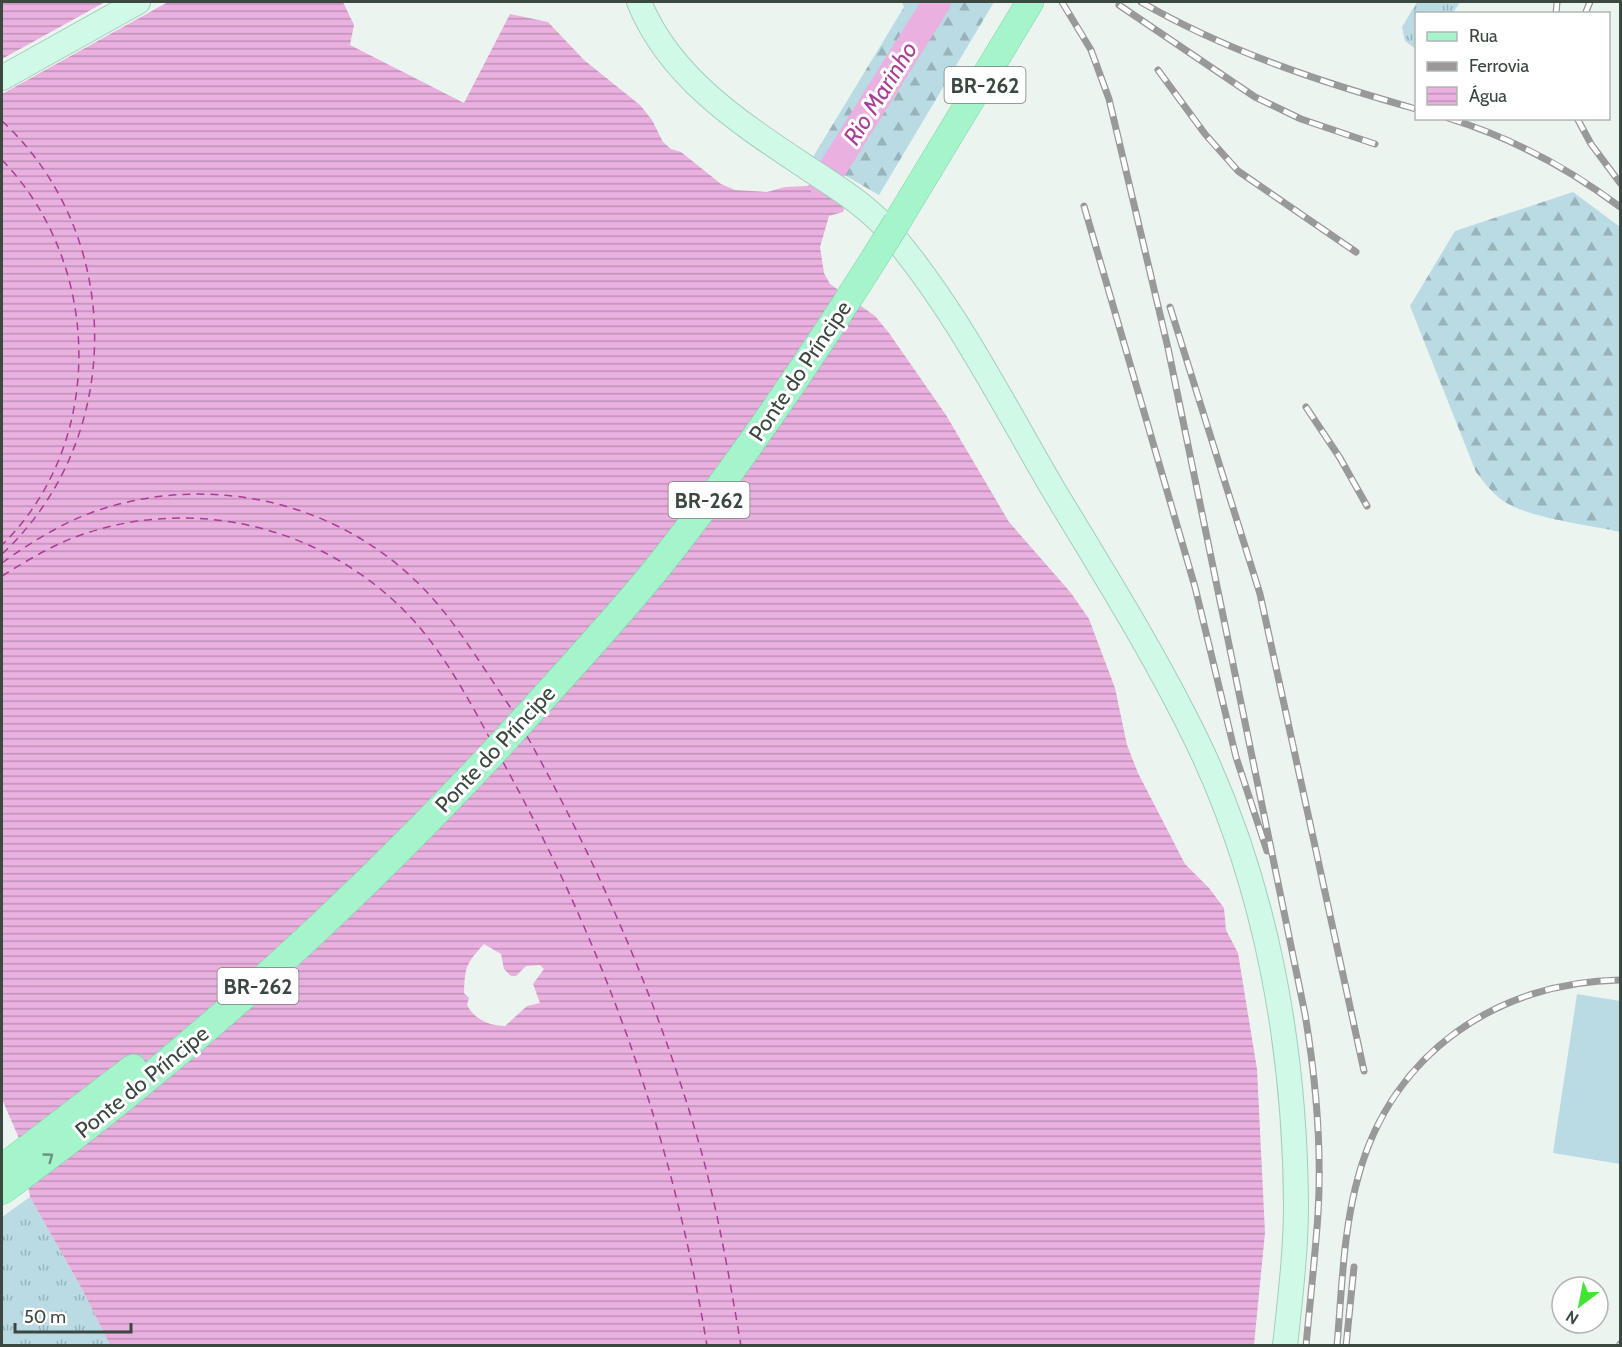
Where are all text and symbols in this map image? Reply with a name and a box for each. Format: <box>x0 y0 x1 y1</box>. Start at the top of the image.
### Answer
legend <box>1415 12 1610 120</box>
text: Rua <box>1469 25 1498 47</box>
water label: Rio Marinho <box>837 36 923 150</box>
text: Ferrovia <box>1469 55 1529 77</box>
road number: BR-262 <box>944 67 1026 103</box>
text: Água <box>1469 85 1507 107</box>
street label: Ponte do Príncipe <box>743 296 857 446</box>
road number: BR-262 <box>668 482 750 518</box>
street label: Ponte do Príncipe <box>429 680 561 818</box>
road number: BR-262 <box>218 968 298 1004</box>
street label: Ponte do Príncipe <box>70 1020 214 1144</box>
one-way arrow <box>42 1153 53 1164</box>
north arrow <box>1550 1275 1610 1335</box>
scale bar <box>15 1296 130 1334</box>
text: 50 m <box>24 1306 66 1328</box>
text: N <box>1562 1306 1582 1328</box>

